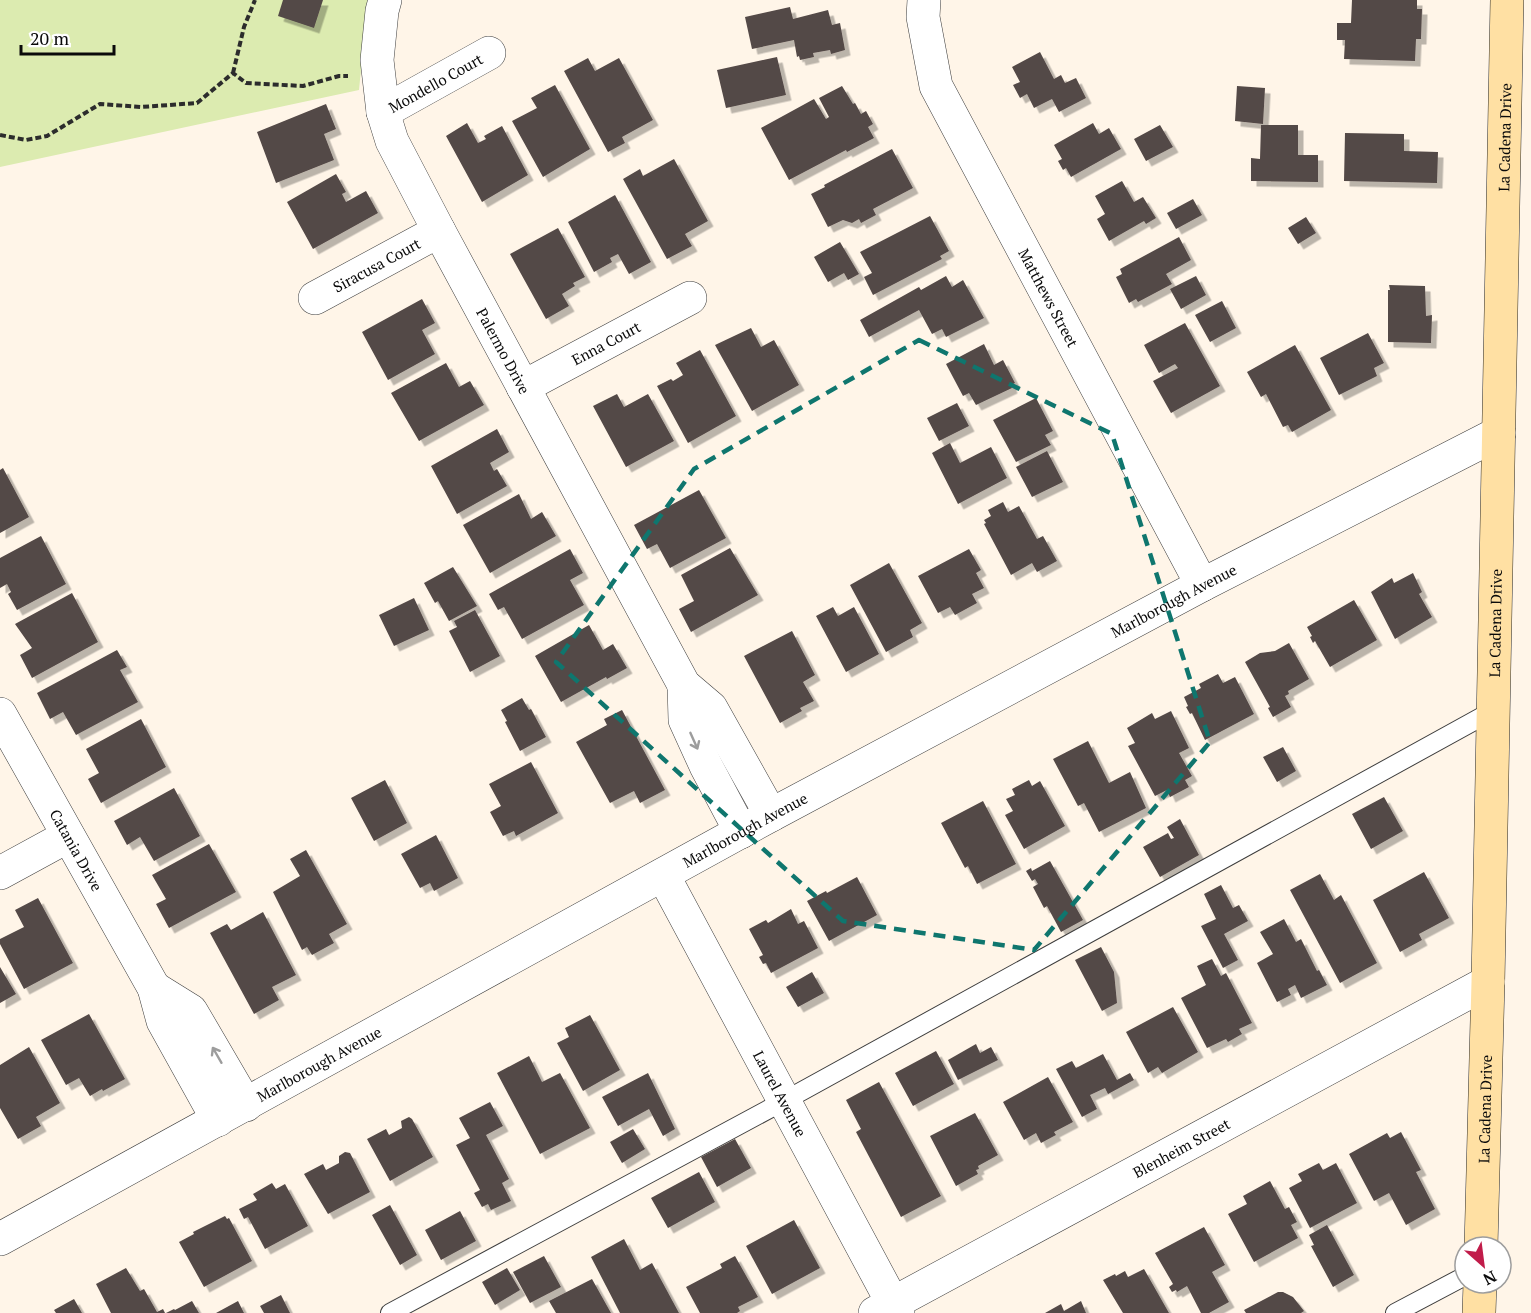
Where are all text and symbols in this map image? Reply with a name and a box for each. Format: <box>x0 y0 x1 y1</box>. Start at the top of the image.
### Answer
scale bar <box>21 18 114 56</box>
text: 20 m <box>30 26 70 50</box>
street label: Mondello Court <box>385 48 486 117</box>
street label: La Cadena Drive <box>1493 83 1515 192</box>
street label: Siracusa Court <box>329 233 424 297</box>
street label: Matthews Street <box>1014 245 1083 351</box>
street label: Palermo Drive <box>472 304 535 397</box>
street label: Enna Court <box>568 316 644 369</box>
street label: Marlborough Avenue <box>1107 559 1240 642</box>
street label: La Cadena Drive <box>1484 569 1506 678</box>
one-way arrow <box>689 732 701 750</box>
street label: Marlborough Avenue <box>679 787 811 872</box>
street label: Catania Drive <box>45 805 107 895</box>
street label: Marlborough Avenue <box>253 1021 385 1106</box>
one-way arrow <box>211 1047 223 1064</box>
street label: Laurel Avenue <box>749 1047 811 1140</box>
street label: La Cadena Drive <box>1473 1055 1496 1164</box>
street label: Blenheim Street <box>1129 1113 1234 1182</box>
north arrow <box>1453 1235 1513 1295</box>
text: N <box>1480 1266 1501 1291</box>

